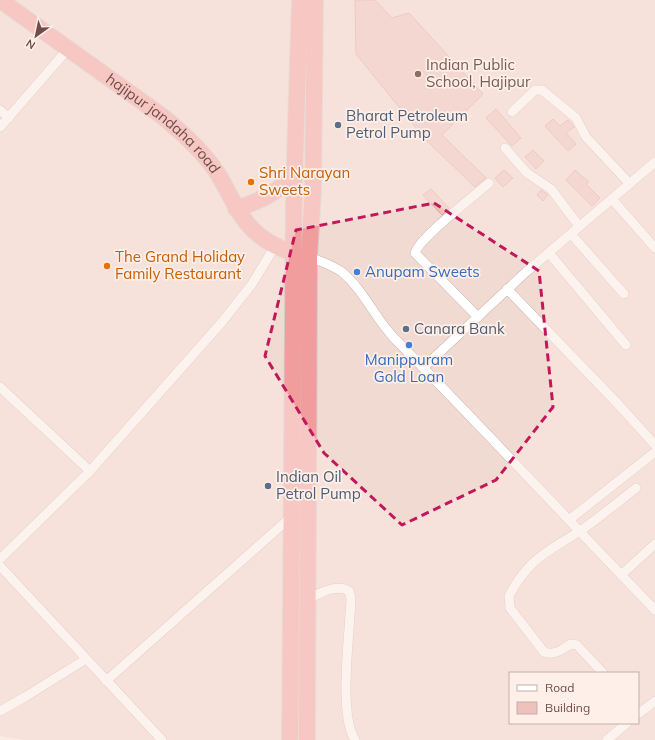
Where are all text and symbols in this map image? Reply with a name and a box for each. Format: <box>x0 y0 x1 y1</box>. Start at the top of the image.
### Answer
north arrow <box>16 16 56 56</box>
text: N <box>23 36 38 53</box>
place label: Indian Public School, Hajipur <box>426 55 531 91</box>
street label: hajipur jandaha road <box>102 69 225 177</box>
marker: Indian Public School, Hajipur <box>413 69 423 79</box>
place label: Bharat Petroleum Petrol Pump <box>346 106 468 142</box>
marker: Bharat Petroleum Petrol Pump <box>333 120 343 130</box>
place label: Shri Narayan Sweets <box>259 163 350 199</box>
marker: Shri Narayan Sweets <box>246 177 256 187</box>
place label: The Grand Holiday Family Restaurant <box>115 247 245 283</box>
marker: The Grand Holiday Family Restaurant <box>102 261 112 271</box>
place label: Anupam Sweets <box>365 262 480 281</box>
marker: Anupam Sweets <box>352 267 362 277</box>
place label: Canara Bank <box>414 319 505 338</box>
marker: Canara Bank <box>401 324 411 334</box>
marker: Manippuram Gold Loan <box>404 340 414 350</box>
place label: Manippuram Gold Loan <box>365 350 453 386</box>
place label: Indian Oil Petrol Pump <box>276 467 361 503</box>
marker: Indian Oil Petrol Pump <box>263 481 273 491</box>
legend <box>509 672 639 724</box>
text: Road <box>545 680 574 695</box>
text: Building <box>545 700 590 715</box>

